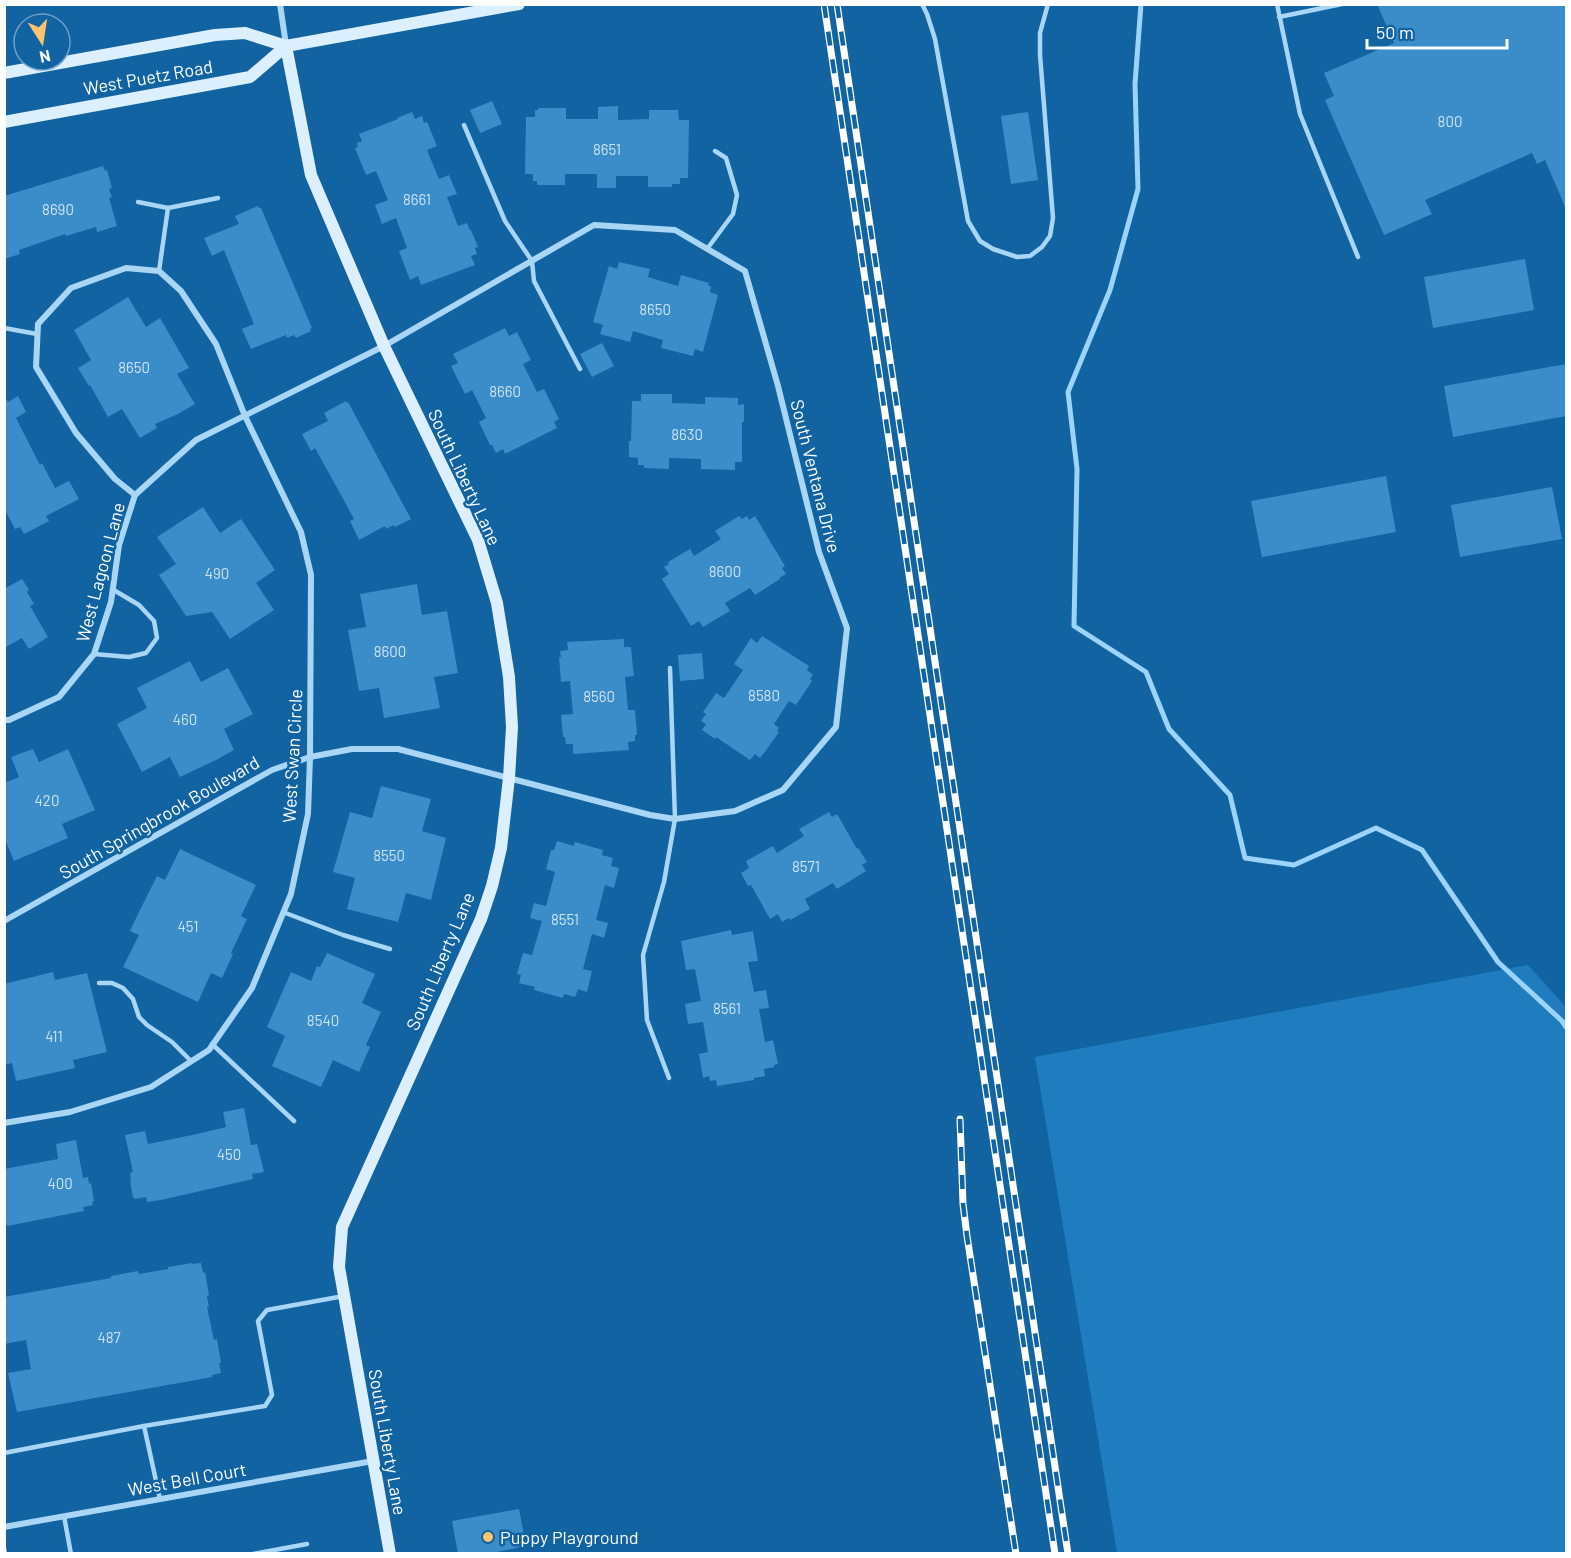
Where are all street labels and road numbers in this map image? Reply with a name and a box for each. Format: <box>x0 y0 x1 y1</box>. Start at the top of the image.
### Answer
street label: West Puetz Road <box>82 55 214 99</box>
street label: South Ventana Drive <box>786 397 846 555</box>
street label: South Liberty Lane <box>424 405 506 549</box>
street label: West Lagoon Lane <box>71 500 129 644</box>
street label: West Swan Circle <box>278 689 306 823</box>
street label: South Springbrook Boulevard <box>55 751 263 883</box>
street label: South Liberty Lane <box>401 889 479 1033</box>
street label: South Liberty Lane <box>364 1367 412 1517</box>
street label: West Bell Court <box>126 1458 248 1500</box>

